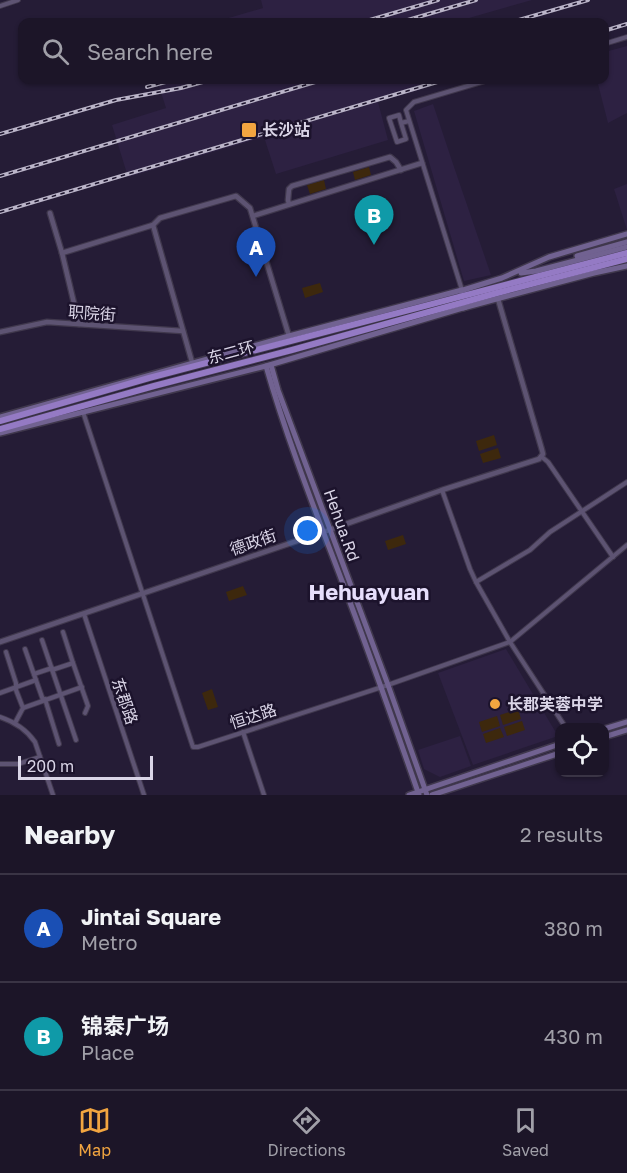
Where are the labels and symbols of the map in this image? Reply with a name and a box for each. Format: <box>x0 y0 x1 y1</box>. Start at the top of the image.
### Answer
place label: 长沙站 <box>262 120 310 140</box>
marker: 长沙站 <box>240 121 258 139</box>
pin: B <box>354 196 394 245</box>
pin: A <box>236 228 276 277</box>
street label: 职院街 <box>67 301 117 325</box>
street label: 东二环 <box>205 336 257 368</box>
street label: Hehua.Rd <box>320 486 364 564</box>
your location <box>293 516 322 545</box>
street label: 德政街 <box>227 525 279 559</box>
district label: Hehuayuan <box>309 578 429 605</box>
street label: 东郡路 <box>108 675 142 727</box>
place label: 长郡芙蓉中学 <box>507 694 603 714</box>
marker: 长郡芙蓉中学 <box>488 697 502 711</box>
street label: 恒达路 <box>227 699 279 733</box>
scale bar <box>18 753 153 780</box>

